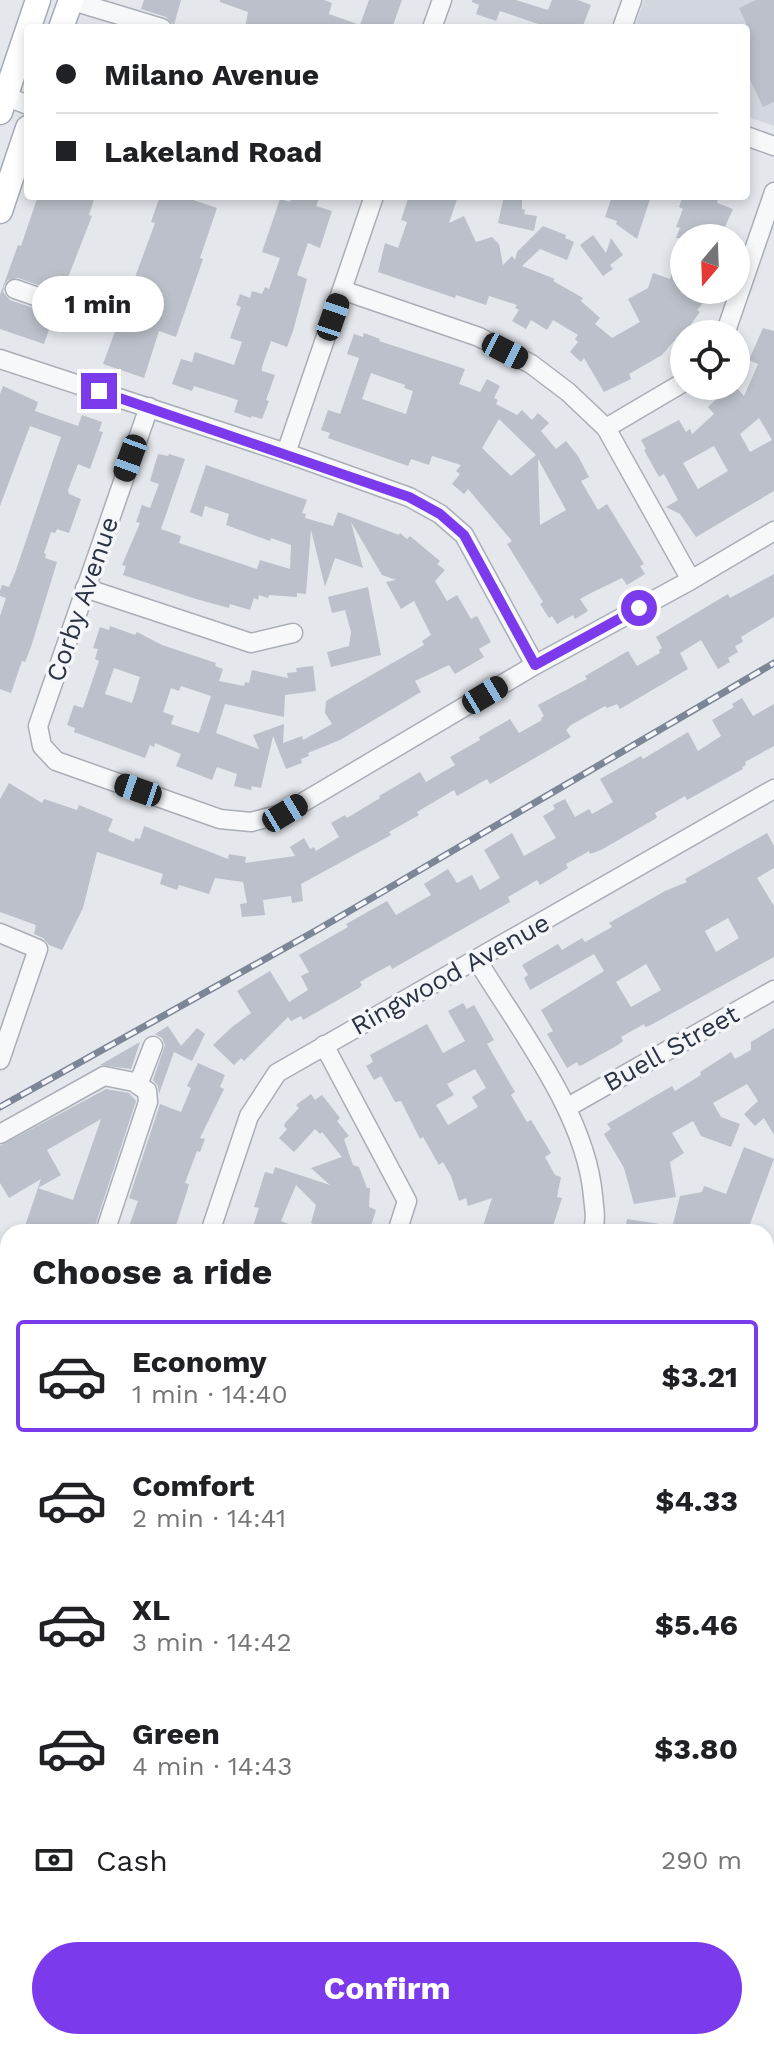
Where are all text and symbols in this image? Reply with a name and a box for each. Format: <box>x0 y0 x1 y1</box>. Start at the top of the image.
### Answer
text: Milano Avenue <box>104 57 319 92</box>
text: Lakeland Road <box>104 134 322 169</box>
north arrow <box>670 224 750 304</box>
map controls <box>670 224 750 400</box>
callout: 1 min <box>33 275 165 331</box>
text: 1 min <box>65 289 131 319</box>
car <box>314 290 352 344</box>
button: locate <box>670 320 750 400</box>
car <box>478 329 532 373</box>
route end <box>81 373 117 409</box>
car <box>111 431 149 485</box>
street label: Corby Avenue <box>40 513 124 685</box>
route start <box>621 590 657 626</box>
car <box>458 672 512 718</box>
car <box>111 771 165 809</box>
car <box>258 790 312 836</box>
street label: Ringwood Avenue <box>345 907 555 1041</box>
street label: Buell Street <box>598 998 744 1098</box>
text: Choose a ride <box>32 1251 272 1293</box>
icon: car <box>36 1340 108 1412</box>
text: Economy <box>132 1344 267 1379</box>
text: $3.21 <box>661 1359 738 1394</box>
text: 1 min · 14:40 <box>132 1379 288 1409</box>
icon: car <box>36 1464 108 1536</box>
text: Comfort <box>132 1468 254 1503</box>
text: $4.33 <box>655 1483 738 1518</box>
text: 2 min · 14:41 <box>132 1503 286 1533</box>
icon: car <box>36 1588 108 1660</box>
text: XL <box>132 1592 170 1627</box>
text: $5.46 <box>655 1607 738 1642</box>
text: 3 min · 14:42 <box>132 1627 292 1657</box>
icon: car <box>36 1712 108 1784</box>
text: Green <box>132 1716 220 1751</box>
text: $3.80 <box>654 1731 738 1766</box>
text: 4 min · 14:43 <box>132 1751 292 1781</box>
icon: cash <box>32 1838 76 1882</box>
text: Cash <box>96 1843 168 1878</box>
text: 290 m <box>661 1845 742 1875</box>
button: Confirm <box>32 1942 742 2034</box>

